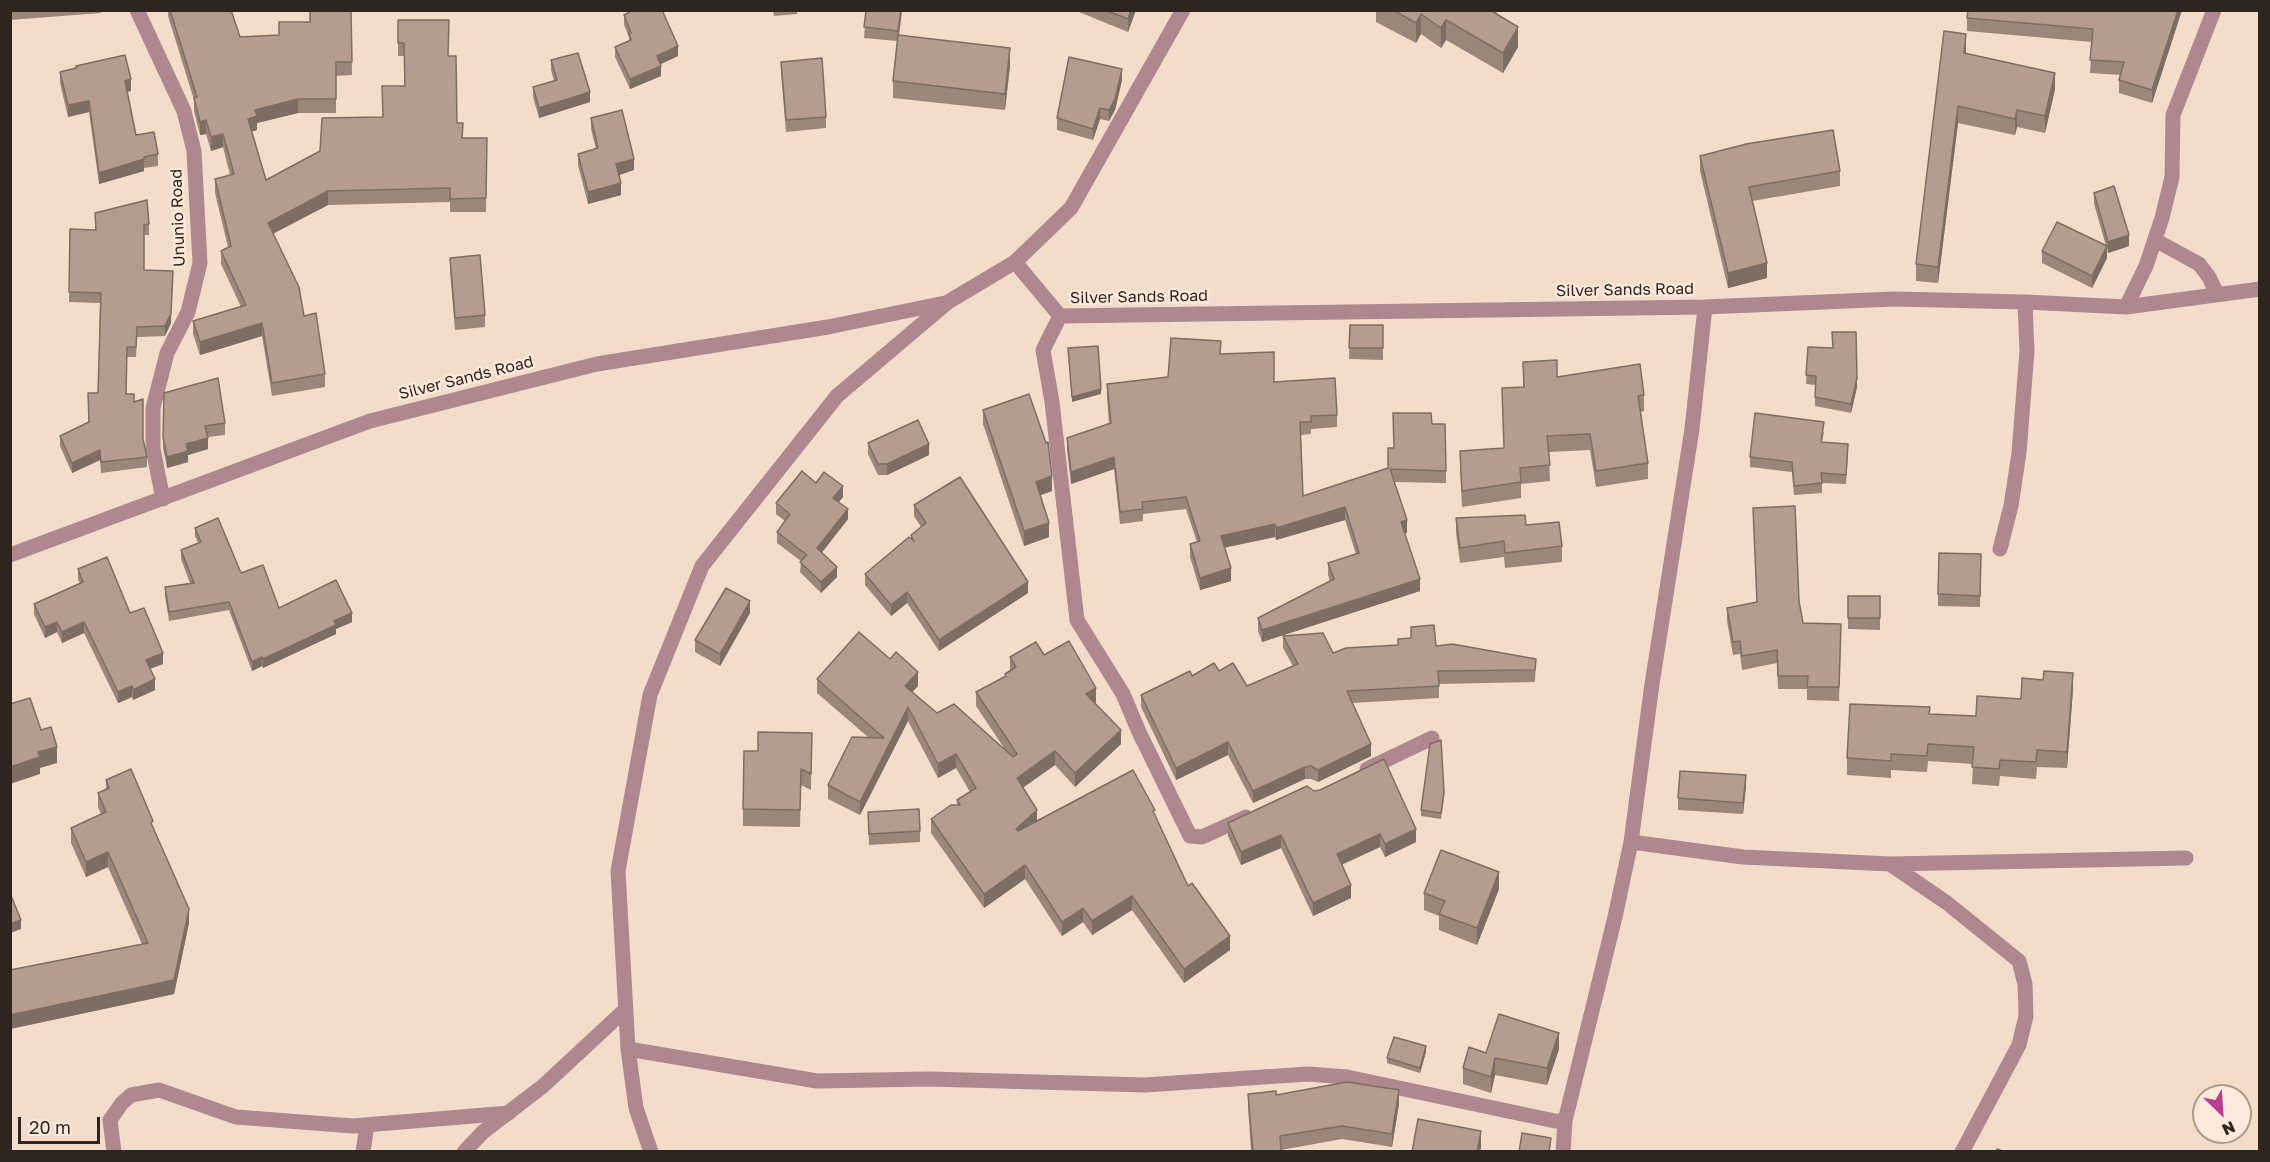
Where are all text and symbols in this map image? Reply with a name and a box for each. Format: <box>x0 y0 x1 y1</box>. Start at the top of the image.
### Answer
street label: Ununio Road <box>167 169 189 267</box>
street label: Silver Sands Road <box>1556 279 1694 301</box>
street label: Silver Sands Road <box>1070 286 1208 308</box>
street label: Silver Sands Road <box>397 352 535 404</box>
north arrow <box>2192 1084 2252 1144</box>
scale bar <box>21 1105 104 1143</box>
text: 20 m <box>29 1116 71 1138</box>
text: N <box>2219 1117 2239 1140</box>

